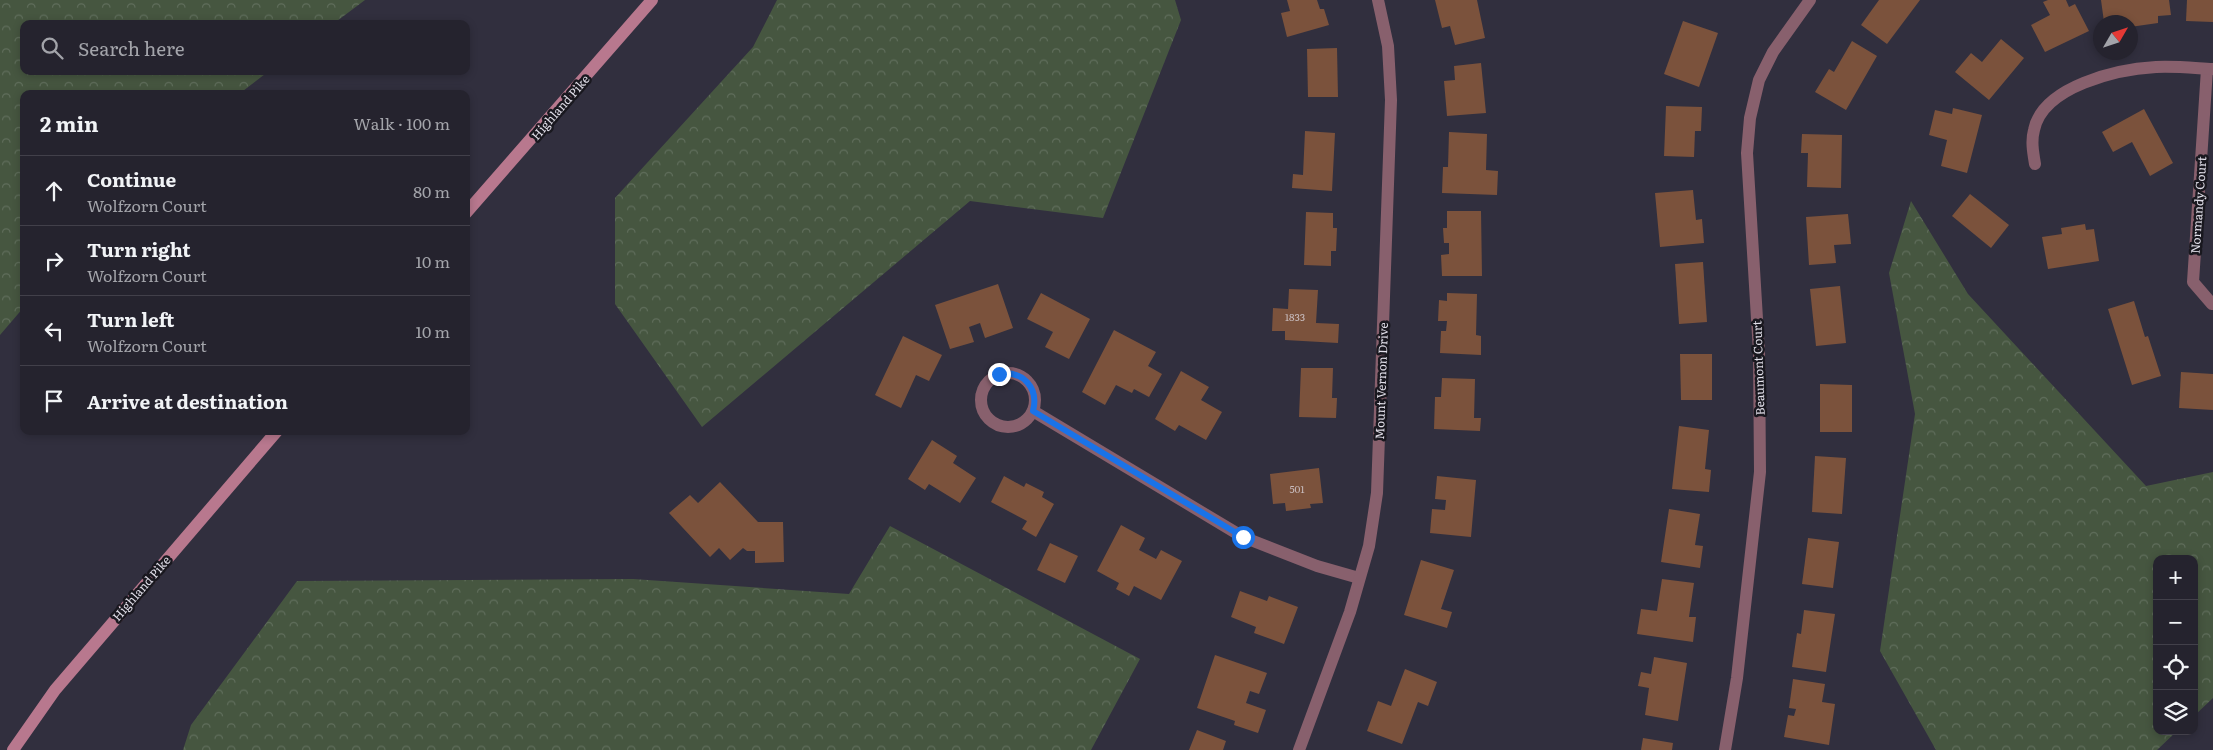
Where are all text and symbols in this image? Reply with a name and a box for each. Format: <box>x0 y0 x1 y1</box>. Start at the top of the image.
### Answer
north arrow <box>2093 15 2138 60</box>
search box <box>20 20 470 75</box>
icon: search <box>38 34 66 62</box>
text: Search here <box>78 34 185 62</box>
street label: Highland Pike <box>527 70 593 144</box>
text: 2 min <box>40 107 99 138</box>
text: Walk · 100 m <box>354 111 450 135</box>
street label: Normandy Court <box>2186 156 2210 254</box>
text: Continue <box>87 165 176 193</box>
icon: ahead <box>40 177 68 205</box>
text: 80 m <box>413 179 450 203</box>
text: Wolfzorn Court <box>87 193 207 217</box>
text: Turn right <box>87 235 191 263</box>
icon: right <box>40 247 68 275</box>
text: 10 m <box>416 249 450 273</box>
text: Wolfzorn Court <box>87 263 207 287</box>
text: Turn left <box>87 305 174 333</box>
house number: 1833 <box>1285 309 1305 324</box>
icon: left <box>40 317 68 345</box>
text: 10 m <box>416 319 450 343</box>
street label: Beaumont Court <box>1747 320 1769 416</box>
street label: Mount Vernon Drive <box>1370 322 1392 440</box>
text: Wolfzorn Court <box>87 333 207 357</box>
route end <box>988 363 1011 386</box>
icon: arrive <box>40 387 68 415</box>
text: Arrive at destination <box>87 387 288 415</box>
house number: 501 <box>1290 481 1304 496</box>
route start <box>1232 526 1255 549</box>
street label: Highland Pike <box>108 551 174 625</box>
map controls <box>2153 555 2198 735</box>
button: + <box>2153 555 2198 600</box>
button: − <box>2153 600 2198 645</box>
button: locate <box>2153 645 2198 690</box>
button: layers <box>2153 690 2198 735</box>

